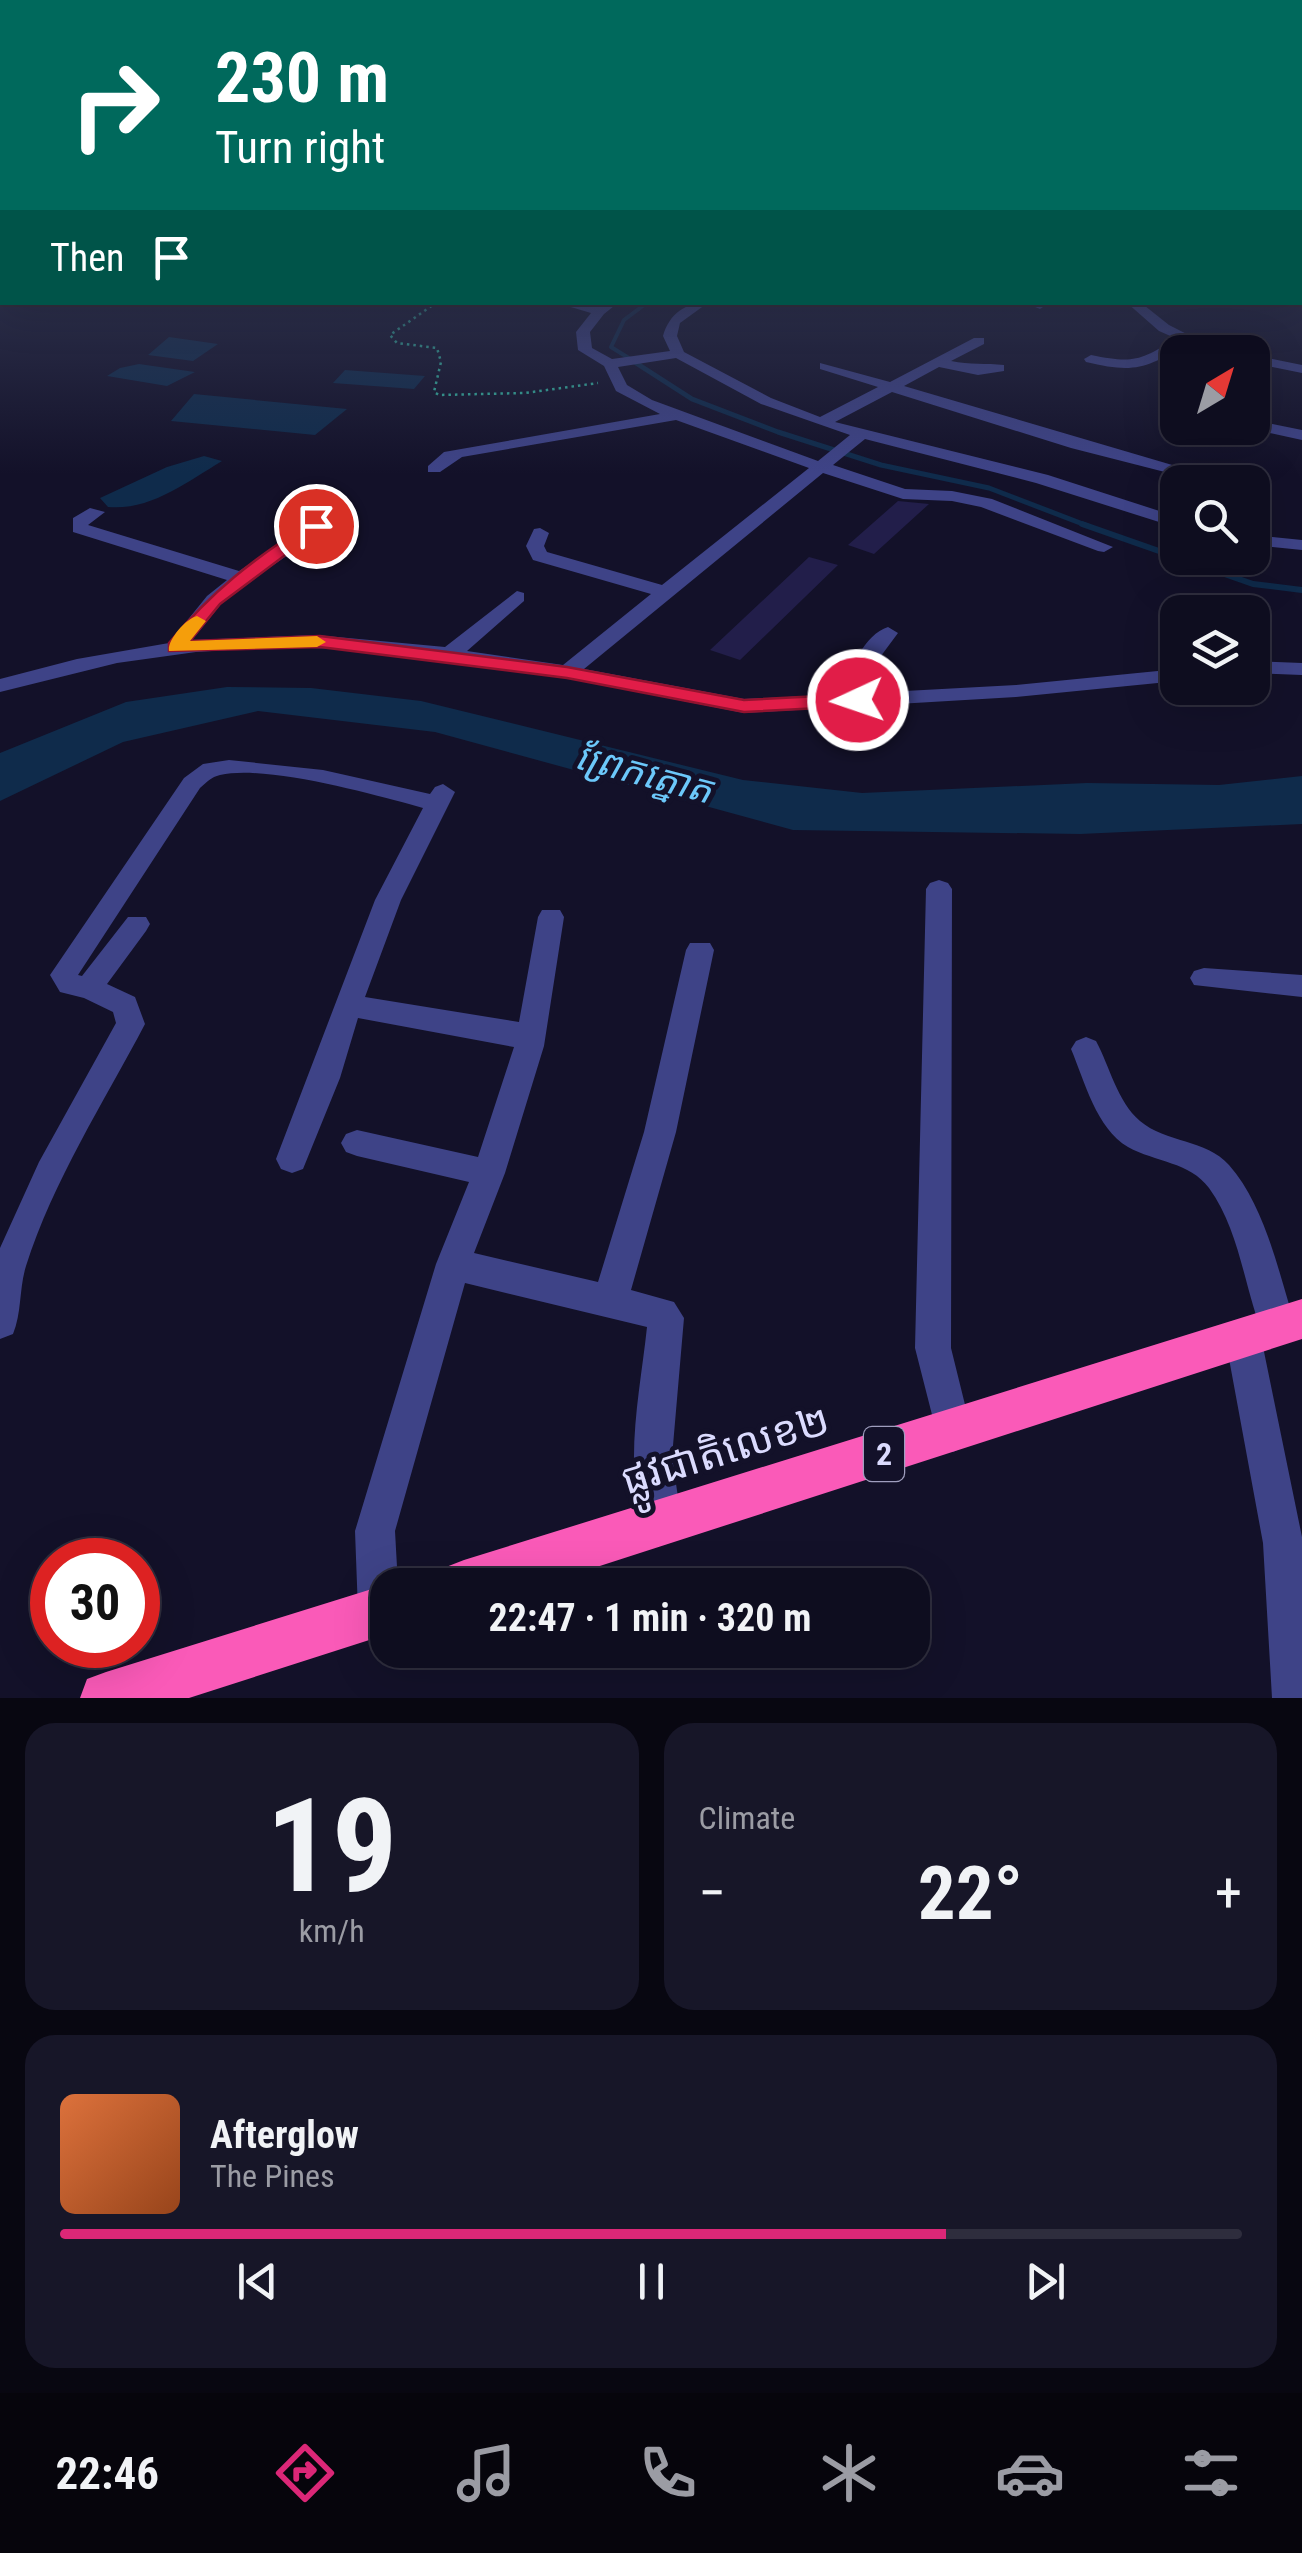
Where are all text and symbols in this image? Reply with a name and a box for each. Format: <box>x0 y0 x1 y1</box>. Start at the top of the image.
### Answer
text: 230 m <box>215 37 389 119</box>
icon: right <box>50 40 180 170</box>
text: Turn right <box>215 121 385 174</box>
icon: arrive <box>144 230 199 285</box>
text: Then <box>50 236 124 280</box>
north arrow <box>1160 335 1270 445</box>
map controls <box>1160 335 1270 705</box>
button: search <box>1160 465 1270 575</box>
pin <box>274 484 359 569</box>
icon: arrive <box>289 499 344 554</box>
button: layers <box>1160 595 1270 705</box>
position arrow <box>806 648 910 752</box>
water label: ព្រែកត្នោត <box>570 734 719 815</box>
street label: ផ្លូវជាតិលេខ២ <box>615 1395 839 1516</box>
road number: 2 <box>864 1427 904 1481</box>
speed limit sign: 30 <box>30 1538 160 1668</box>
text: 22:47 · 1 min · 320 m <box>489 1596 811 1640</box>
text: 19 <box>266 1770 397 1923</box>
text: Climate <box>699 1799 795 1837</box>
text: 22° <box>918 1849 1023 1937</box>
text: − <box>699 1861 726 1925</box>
text: + <box>1215 1861 1242 1925</box>
text: km/h <box>299 1912 365 1950</box>
text: Afterglow <box>210 2113 359 2157</box>
text: The Pines <box>210 2157 335 2195</box>
icon: previous <box>230 2254 285 2309</box>
icon: pause <box>624 2254 679 2309</box>
icon: next <box>1018 2254 1073 2309</box>
icon: directions <box>270 2438 340 2508</box>
icon: music <box>451 2438 521 2508</box>
icon: phone <box>633 2438 703 2508</box>
icon: climate <box>814 2438 884 2508</box>
icon: car <box>995 2438 1065 2508</box>
icon: filters <box>1176 2438 1246 2508</box>
text: 22:46 <box>56 2447 159 2500</box>

